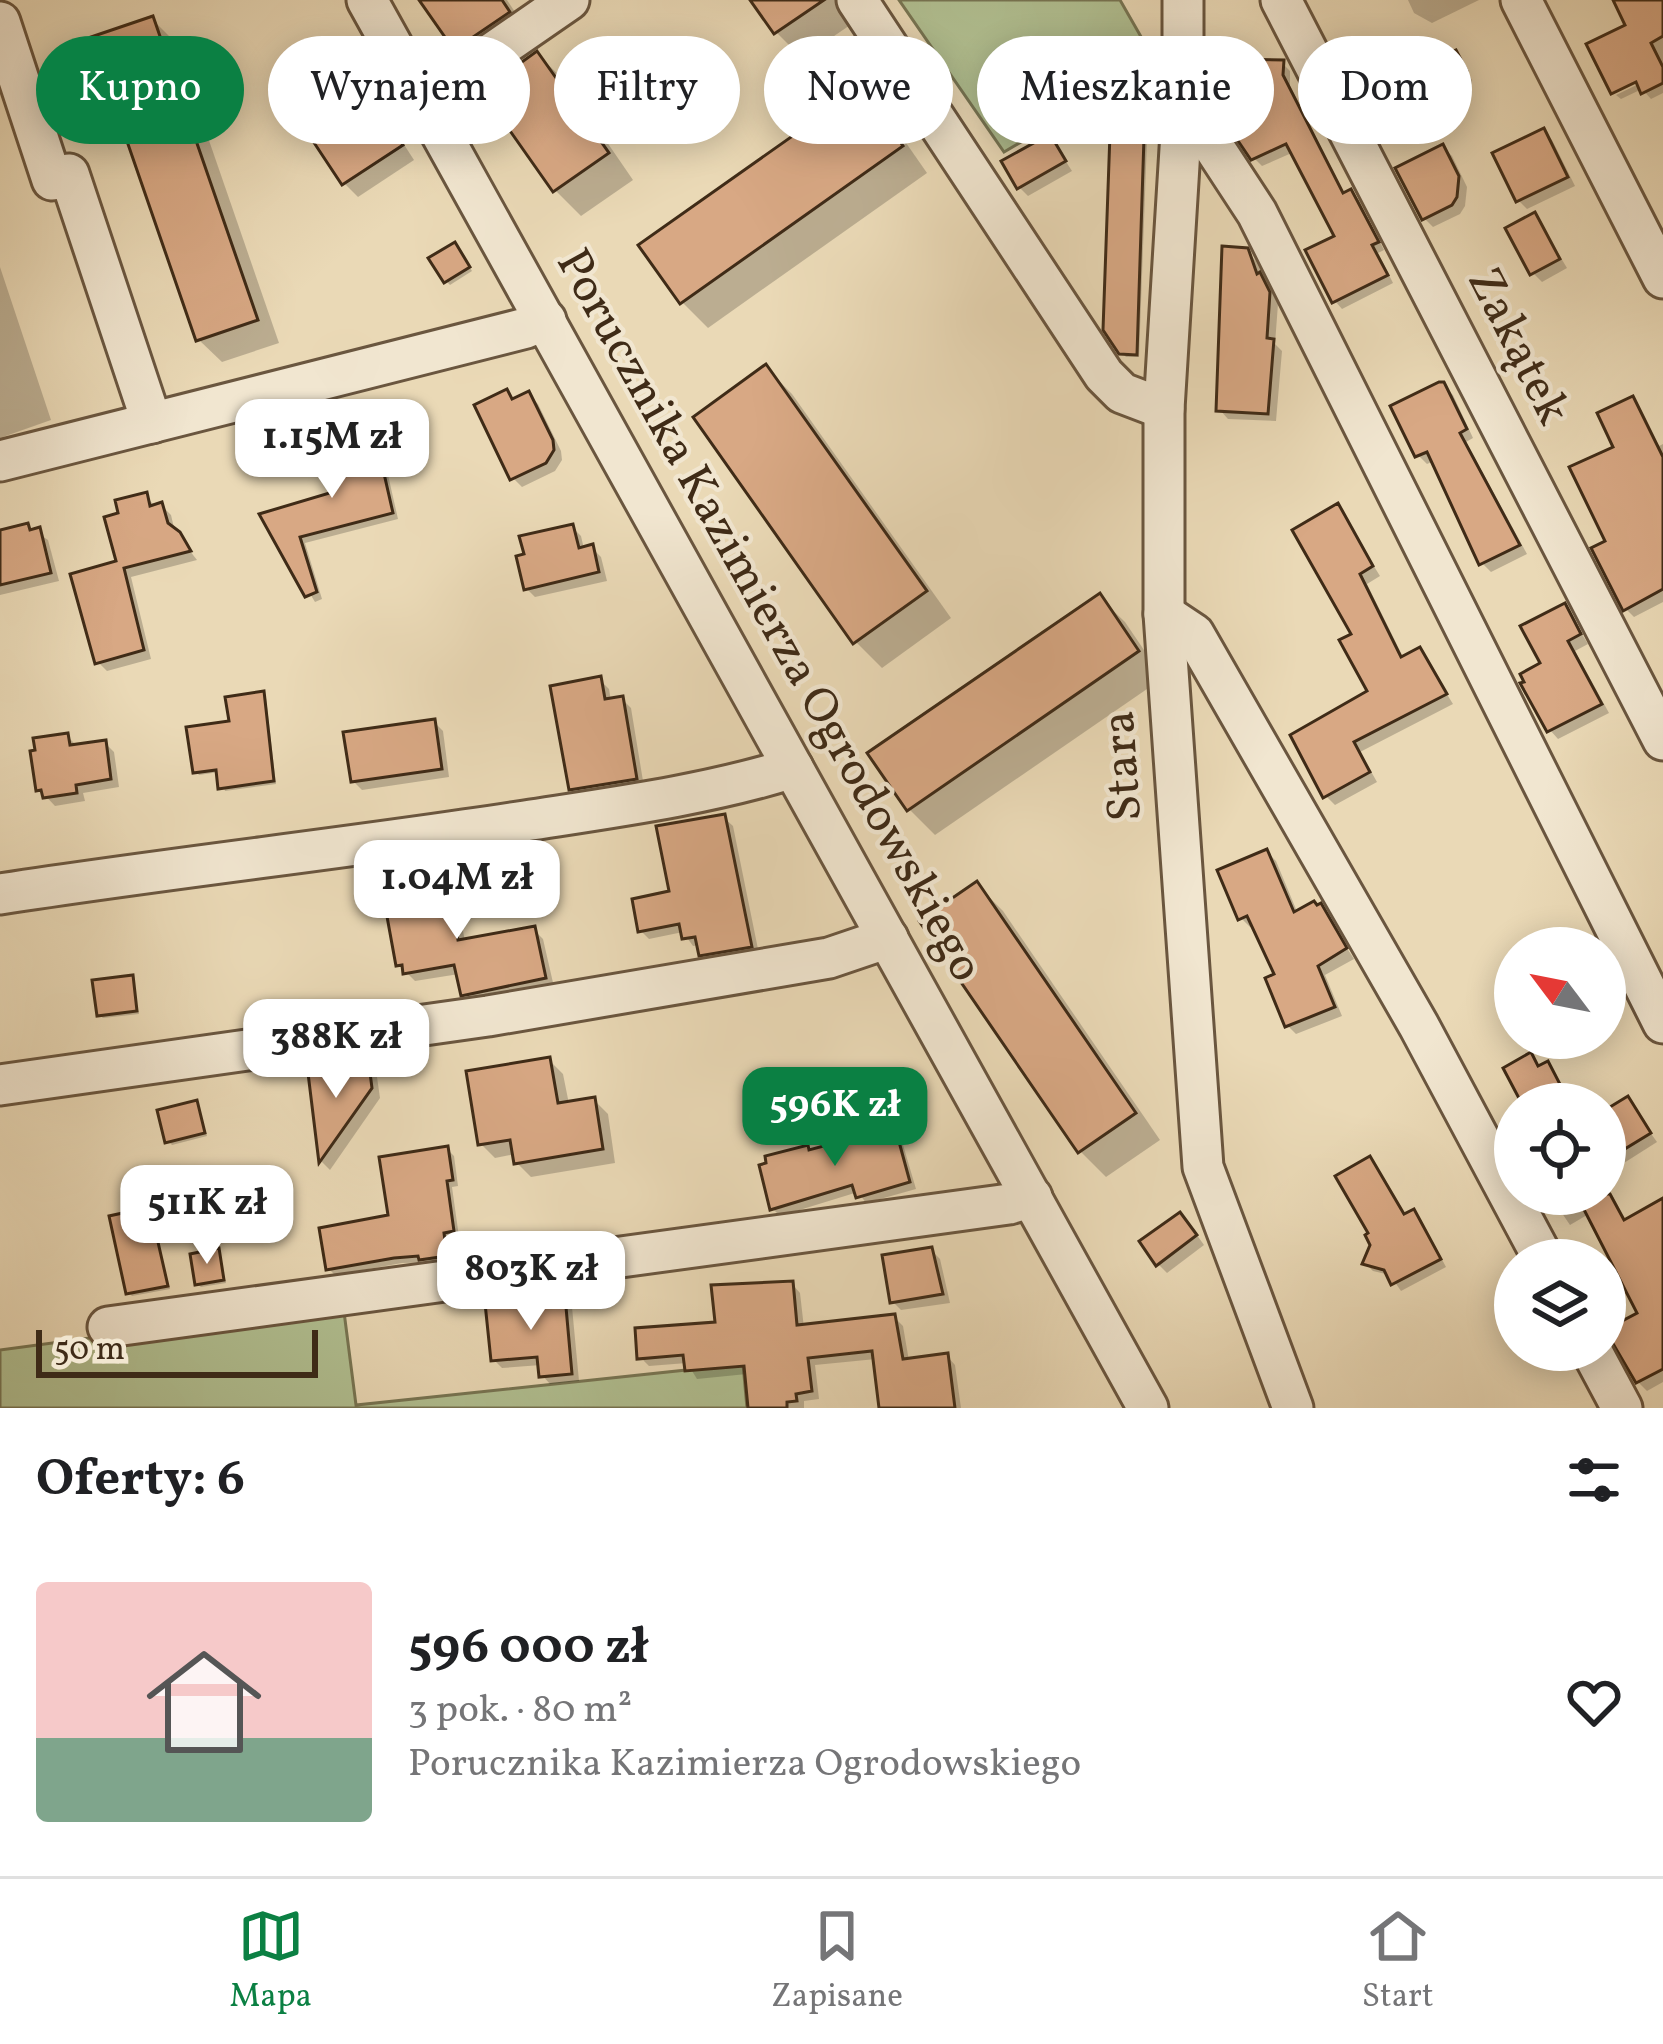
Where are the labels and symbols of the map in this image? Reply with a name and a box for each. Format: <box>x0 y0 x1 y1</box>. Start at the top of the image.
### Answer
street label: Porucznika Kazimierza Ogrodowskiego <box>538 237 998 995</box>
street label: Zakątek <box>1449 257 1585 437</box>
pin: 1.15M zł <box>208 399 456 501</box>
street label: Stara <box>1087 708 1161 824</box>
pin: 1.04M zł <box>333 840 581 942</box>
north arrow <box>1494 927 1626 1059</box>
pin: 388K zł <box>225 999 447 1101</box>
pin: 596K zł <box>724 1067 946 1169</box>
pin: 511K zł <box>96 1165 318 1267</box>
pin: 803K zł <box>420 1231 642 1333</box>
scale bar <box>36 1324 318 1377</box>

